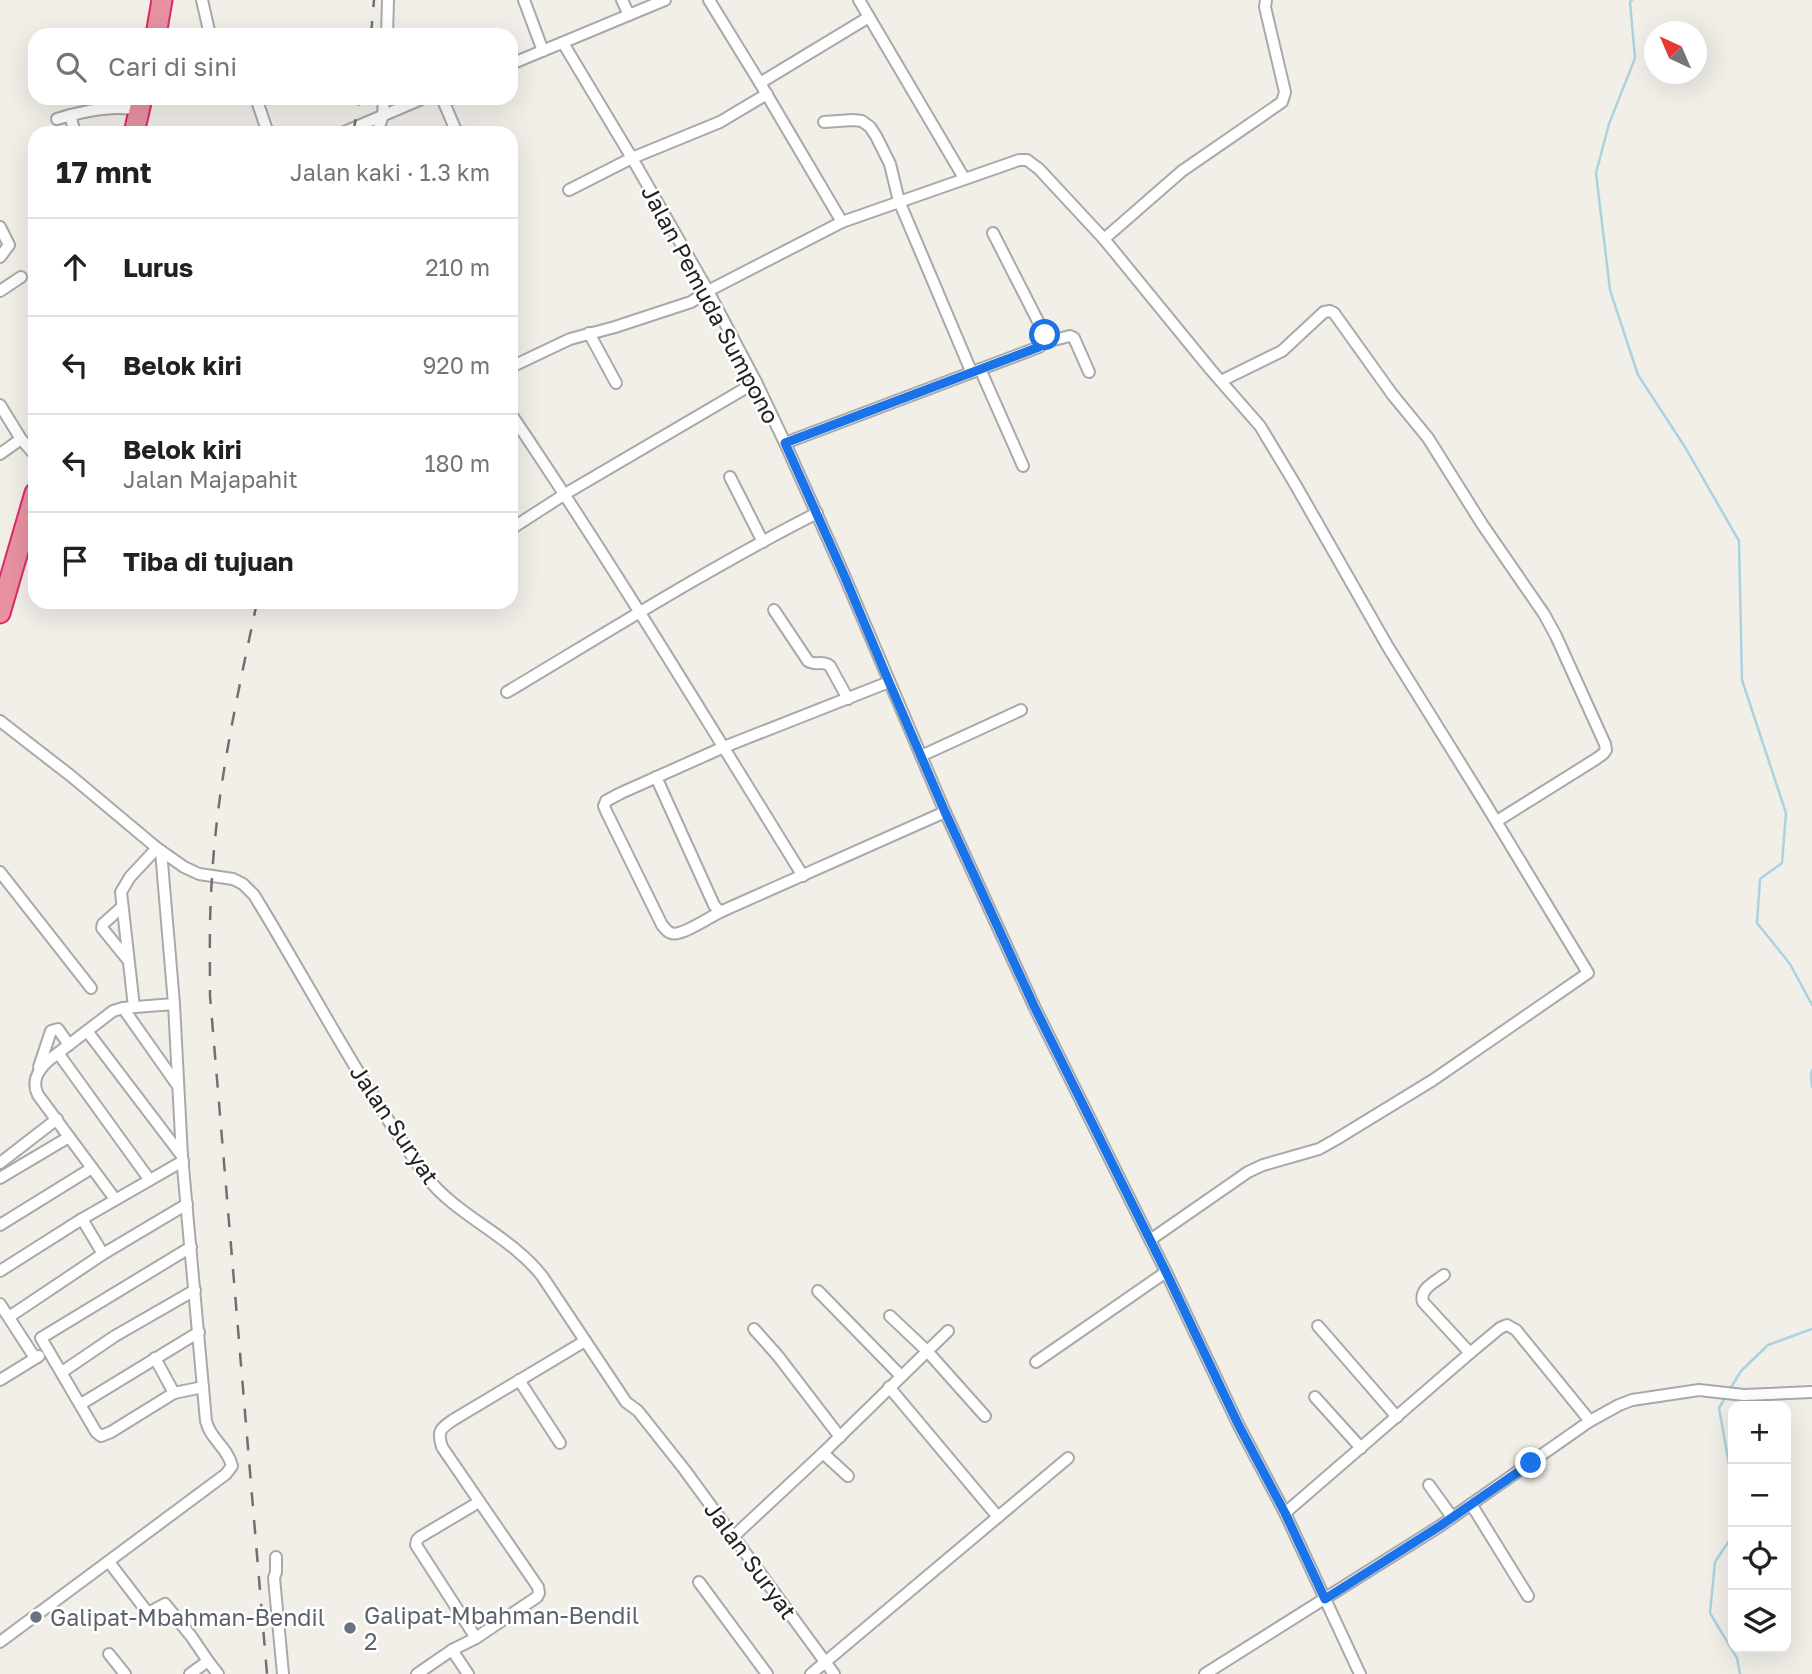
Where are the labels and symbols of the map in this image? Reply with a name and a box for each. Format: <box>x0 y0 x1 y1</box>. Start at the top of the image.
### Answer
north arrow <box>1644 21 1707 84</box>
street label: Jalan Pemuda Sumpono <box>636 180 786 428</box>
route start <box>1029 319 1060 350</box>
street label: Jalan Suryat <box>345 1059 445 1189</box>
route end <box>1515 1447 1546 1478</box>
street label: Jalan Suryat <box>699 1496 803 1624</box>
place label: Galipat-Mbahman-Bendil 2 <box>364 1601 639 1655</box>
place label: Galipat-Mbahman-Bendil <box>50 1603 325 1631</box>
marker: Galipat-Mbahman-Bendil <box>28 1609 44 1625</box>
marker: Galipat-Mbahman-Bendil 2 <box>342 1620 358 1636</box>

